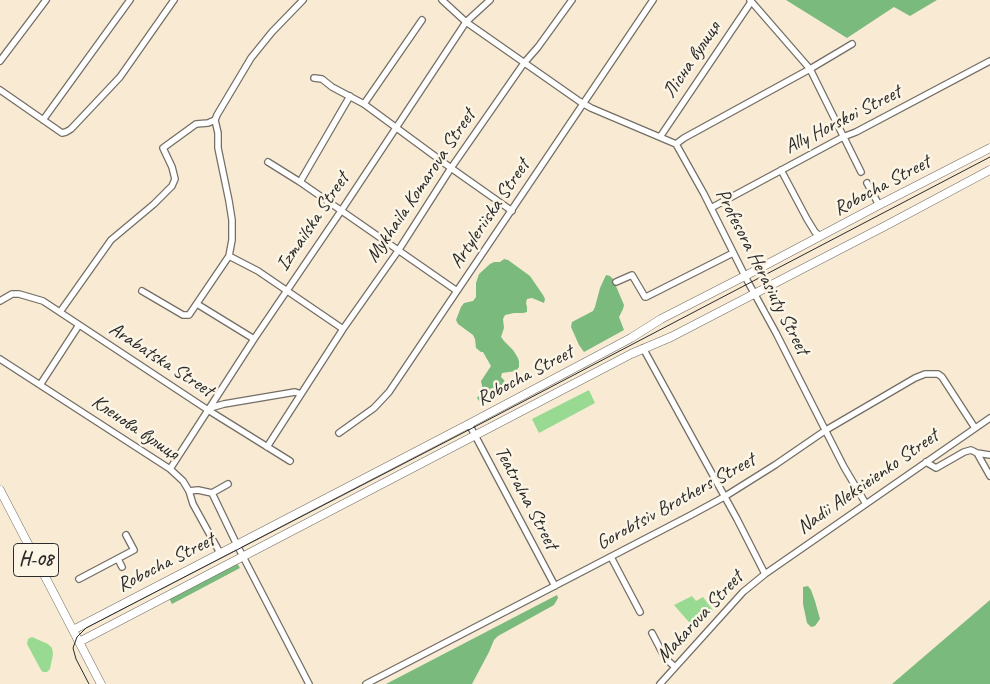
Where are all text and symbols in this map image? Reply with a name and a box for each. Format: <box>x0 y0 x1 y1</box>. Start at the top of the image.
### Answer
street label: Лісна вулиця <box>658 17 726 103</box>
street label: Ally Horskoi Street <box>781 80 905 160</box>
street label: Mykhaila Komarova Street <box>361 105 481 267</box>
street label: Robocha Street <box>830 151 934 221</box>
street label: Artyleriiska Street <box>445 155 535 273</box>
street label: Izmailska Street <box>271 168 355 276</box>
street label: Profesora Herasiuty Street <box>710 185 814 359</box>
street label: Arabatska Street <box>104 317 218 403</box>
street label: Robocha Street <box>473 341 577 411</box>
street label: Кленова вулиця <box>87 390 183 466</box>
street label: Nadii Aleksieienko Street <box>793 424 943 540</box>
street label: Teatralna Street <box>489 442 563 554</box>
street label: Gorobtsiv Brothers Street <box>592 448 760 556</box>
street label: Robocha Street <box>113 528 219 598</box>
road number: Н-08 <box>14 544 58 576</box>
street label: Makarova Street <box>652 566 748 668</box>

